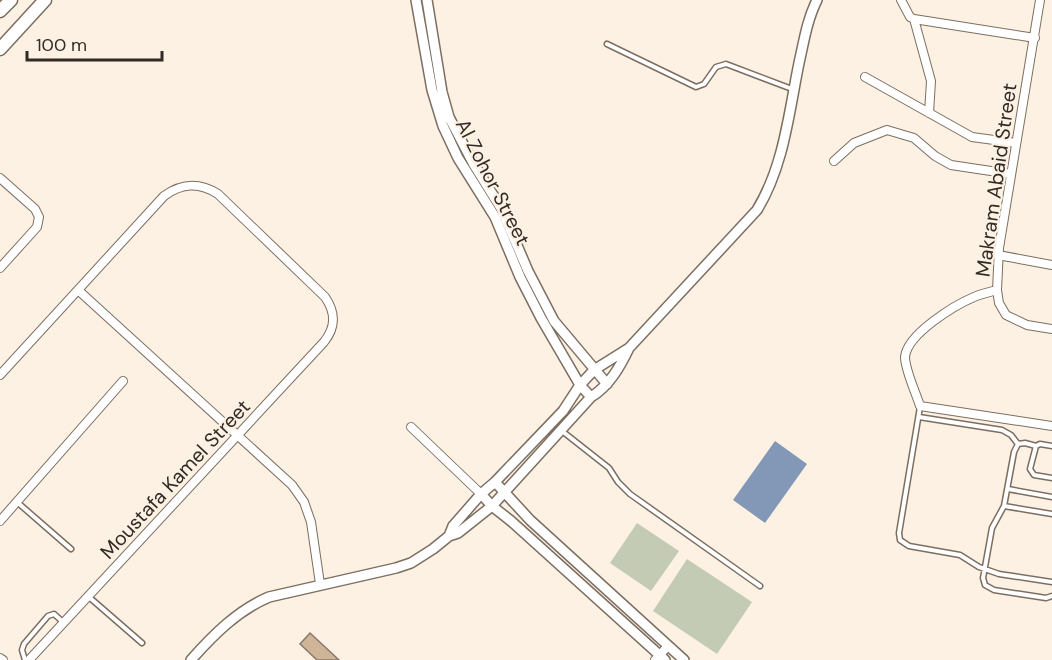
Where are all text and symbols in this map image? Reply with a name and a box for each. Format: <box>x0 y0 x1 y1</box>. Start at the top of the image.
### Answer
scale bar <box>27 24 162 62</box>
text: 100 m <box>36 33 87 57</box>
street label: Makram Abaid Street <box>970 81 1022 278</box>
street label: Al Zohor Street <box>450 114 536 250</box>
street label: Moustafa Kamel Street <box>94 394 256 564</box>

